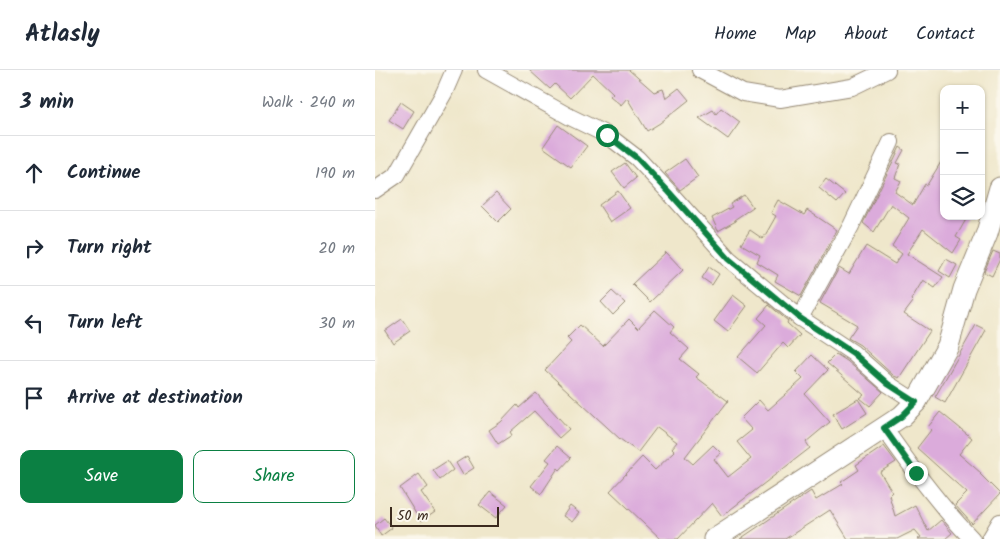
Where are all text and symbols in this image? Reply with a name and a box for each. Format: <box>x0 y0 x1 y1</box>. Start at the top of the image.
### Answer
text: Atlasly <box>25 15 100 54</box>
text: Home <box>714 20 757 49</box>
text: Map <box>785 20 816 49</box>
text: About <box>844 20 888 49</box>
text: Contact <box>916 20 975 49</box>
map controls <box>940 85 985 220</box>
button: + <box>940 85 985 130</box>
text: 3 min <box>20 86 74 119</box>
text: Walk · 240 m <box>262 90 355 115</box>
route start <box>596 124 619 147</box>
button: − <box>940 130 985 175</box>
text: Continue <box>67 158 140 188</box>
icon: ahead <box>20 159 48 187</box>
text: 190 m <box>315 161 355 186</box>
button: layers <box>940 175 985 220</box>
text: Turn right <box>67 233 152 263</box>
icon: right <box>20 234 48 262</box>
text: 20 m <box>319 236 355 261</box>
text: Turn left <box>67 308 142 338</box>
icon: left <box>20 309 48 337</box>
text: 30 m <box>319 311 355 336</box>
text: Arrive at destination <box>67 383 243 413</box>
icon: arrive <box>20 384 48 412</box>
button: Save <box>20 450 183 503</box>
button: Share <box>193 450 355 503</box>
route end <box>905 462 928 485</box>
scale bar <box>390 504 499 527</box>
text: 50 m <box>397 505 428 527</box>

